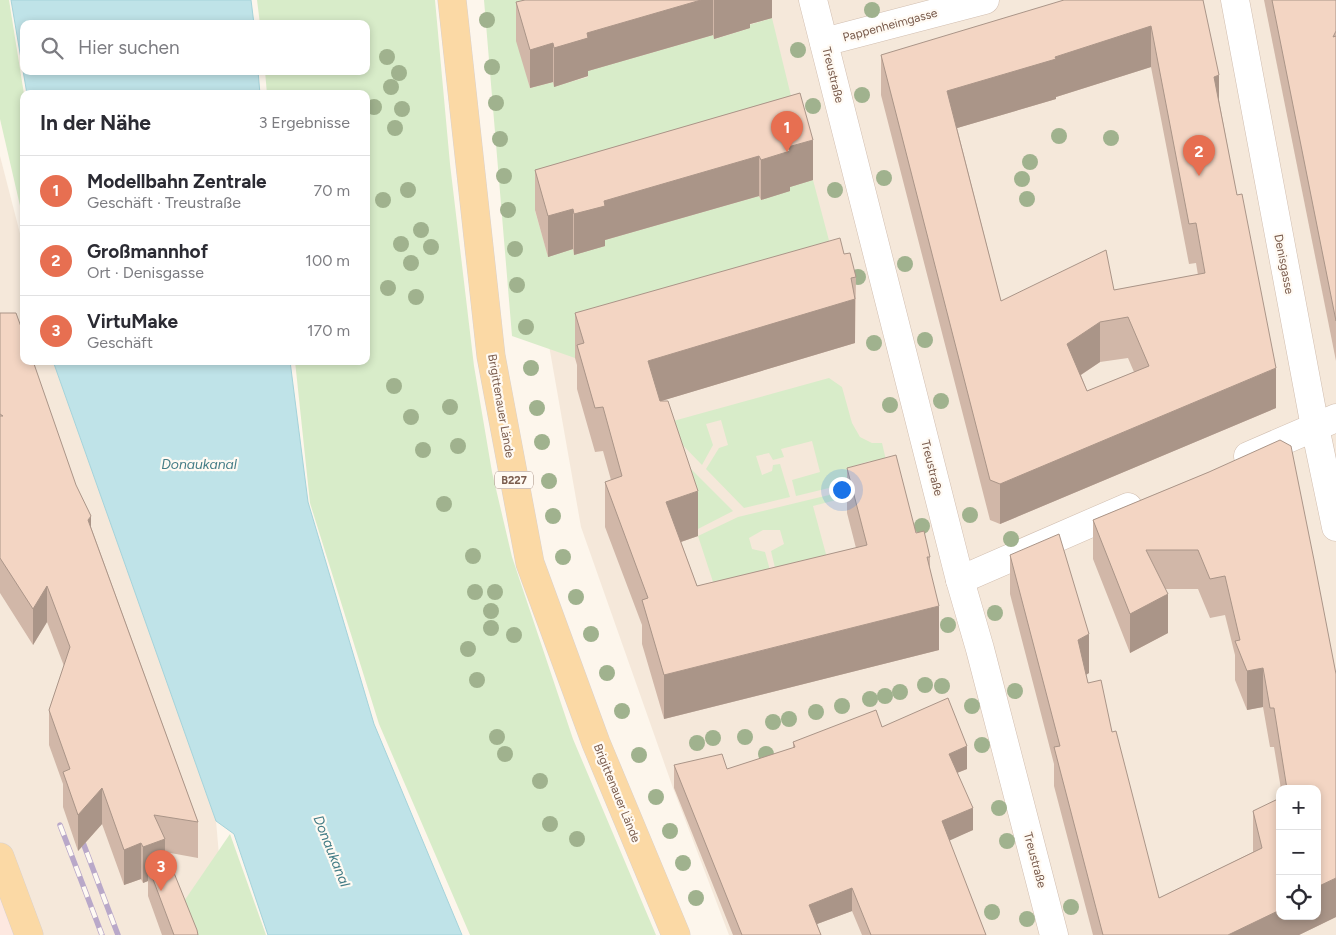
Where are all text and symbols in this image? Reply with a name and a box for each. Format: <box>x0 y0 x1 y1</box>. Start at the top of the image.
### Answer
street label: Pappenheimgasse <box>841 6 939 44</box>
search box <box>20 20 370 75</box>
icon: search <box>38 34 66 62</box>
text: Hier suchen <box>78 36 179 59</box>
street label: Treustraße <box>819 46 847 105</box>
text: In der Nähe <box>40 110 151 135</box>
pin: 1 <box>771 111 803 152</box>
text: 3 Ergebnisse <box>259 113 350 132</box>
pin: 2 <box>1183 135 1215 176</box>
text: Modellbahn Zentrale <box>87 170 267 193</box>
text: 1 <box>53 181 59 200</box>
text: 70 m <box>314 181 350 200</box>
text: Geschäft · Treustraße <box>87 193 241 212</box>
street label: Denisgasse <box>1271 233 1297 296</box>
text: Großmannhof <box>87 240 208 263</box>
text: 2 <box>51 251 61 270</box>
text: 100 m <box>305 251 350 270</box>
text: Ort · Denisgasse <box>87 263 204 282</box>
text: VirtuMake <box>87 310 178 333</box>
text: 3 <box>52 321 60 340</box>
text: 170 m <box>307 321 350 340</box>
text: Geschäft <box>87 333 153 352</box>
street label: Brigittenauer Lände <box>485 353 517 460</box>
street label: Treustraße <box>918 439 946 498</box>
water label: Donaukanal <box>161 456 238 473</box>
road number: B227 <box>495 472 533 488</box>
your location <box>829 477 855 503</box>
street label: Brigittenauer Lände <box>591 742 643 845</box>
map controls <box>1276 785 1321 920</box>
button: + <box>1276 785 1321 830</box>
water label: Donaukanal <box>309 813 354 890</box>
button: − <box>1276 830 1321 875</box>
street label: Treustraße <box>1021 831 1049 890</box>
pin: 3 <box>145 850 177 891</box>
button: locate <box>1276 875 1321 920</box>

